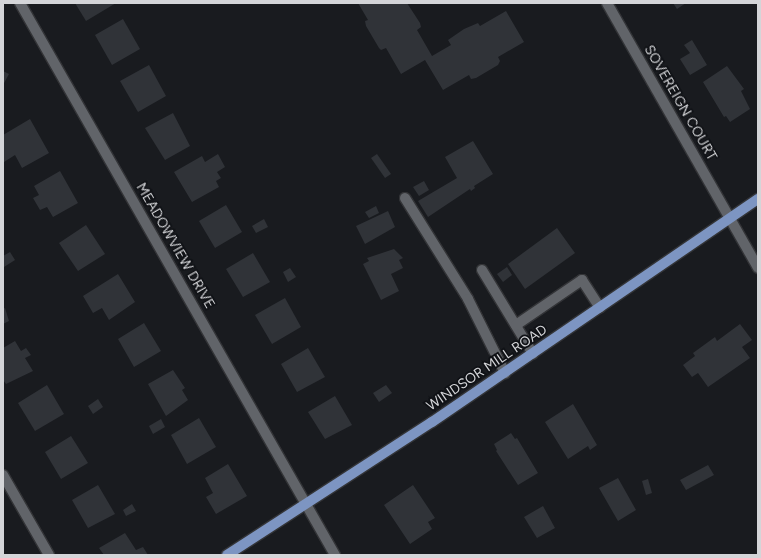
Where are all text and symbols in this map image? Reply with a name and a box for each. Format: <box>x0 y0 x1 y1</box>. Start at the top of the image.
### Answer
street label: SOVEREIGN COURT <box>640 42 720 164</box>
street label: MEADOWVIEW DRIVE <box>132 180 218 312</box>
street label: WINDSOR MILL ROAD <box>424 321 550 415</box>

